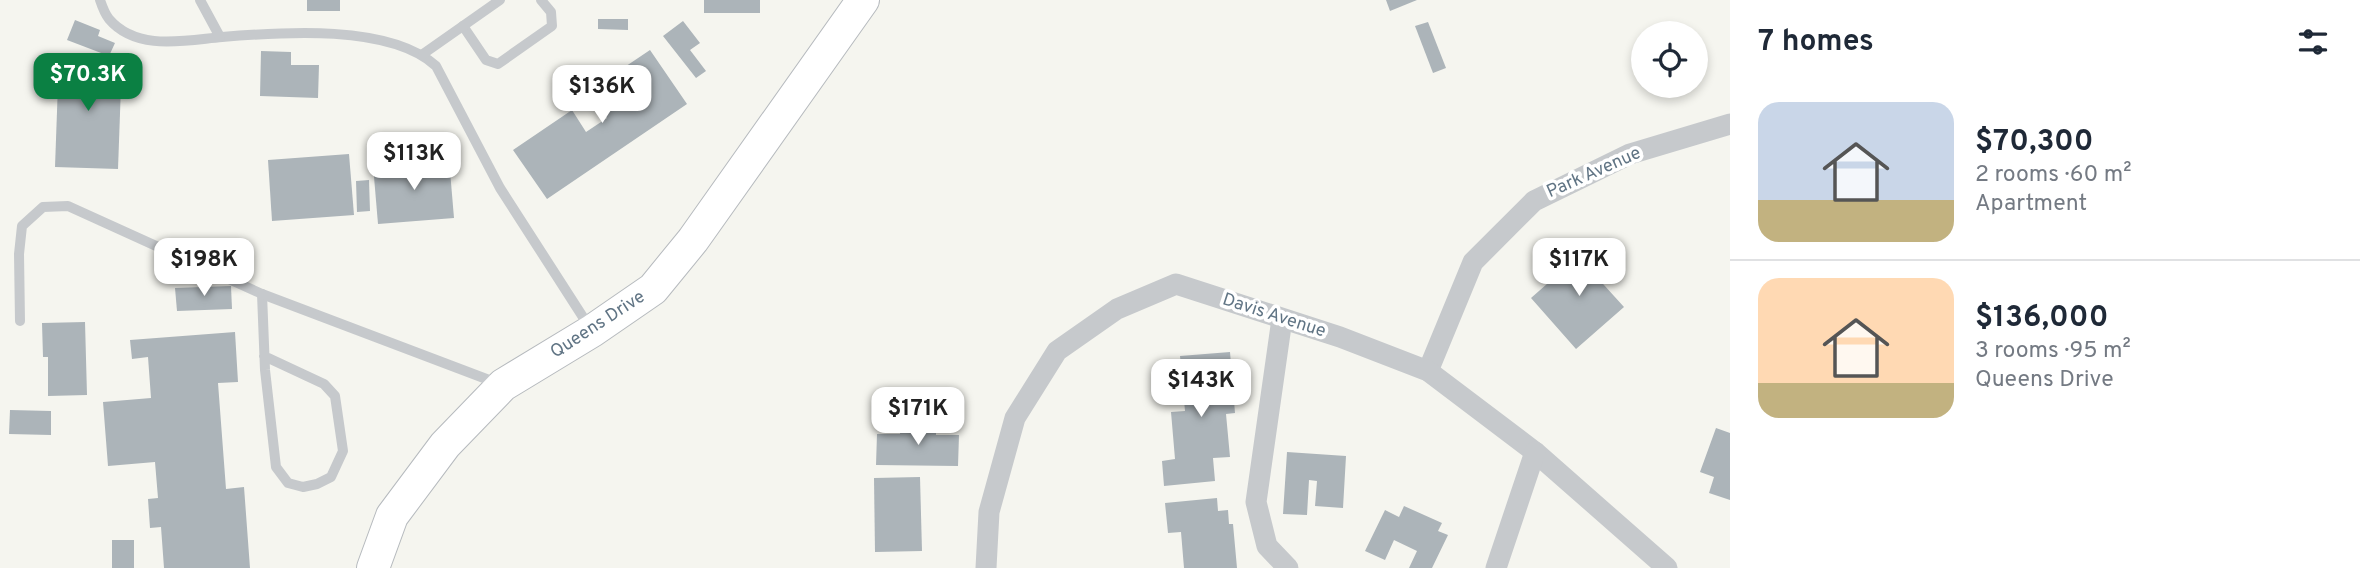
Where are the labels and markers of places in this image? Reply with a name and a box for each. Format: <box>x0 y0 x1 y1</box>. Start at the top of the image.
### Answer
pin: $70.3K <box>31 54 145 113</box>
pin: $136K <box>553 66 651 125</box>
pin: $113K <box>365 132 463 192</box>
pin: $198K <box>155 238 253 298</box>
pin: $117K <box>1530 238 1628 298</box>
pin: $143K <box>1152 360 1250 419</box>
pin: $171K <box>869 388 967 447</box>

